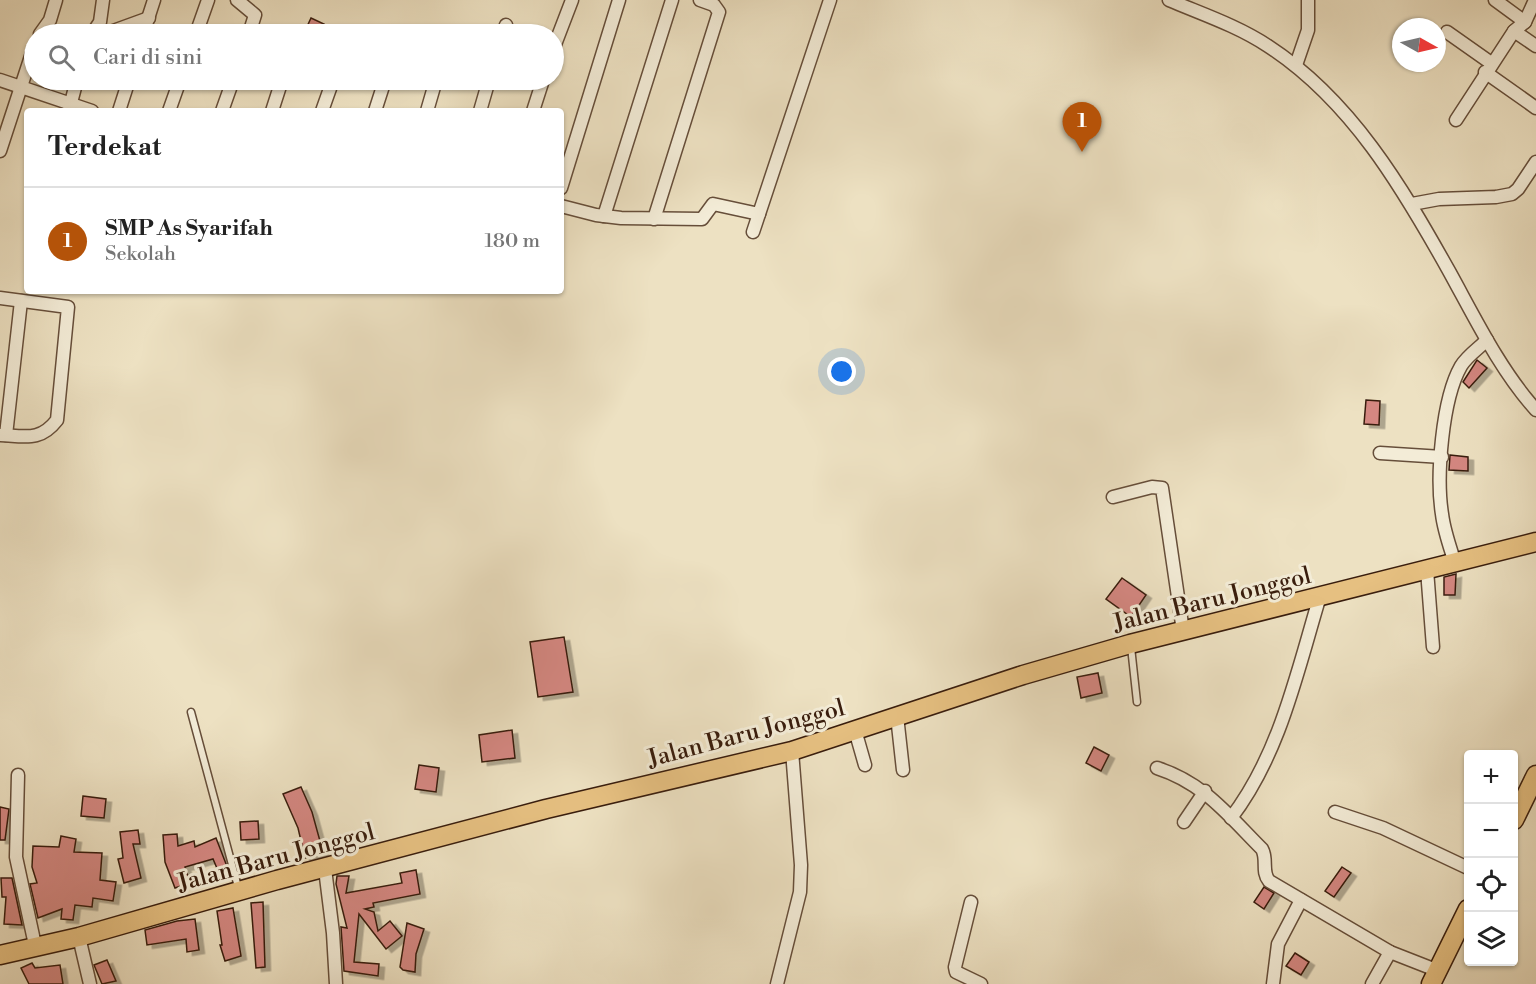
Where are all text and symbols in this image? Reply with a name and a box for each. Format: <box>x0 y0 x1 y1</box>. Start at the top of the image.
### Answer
north arrow <box>1392 18 1446 72</box>
search box <box>24 24 564 90</box>
icon: search <box>45 41 78 74</box>
text: Cari di sini <box>93 44 203 71</box>
pin: 1 <box>1062 102 1102 152</box>
text: Terdekat <box>48 131 161 163</box>
text: SMP As Syarifah <box>105 215 273 242</box>
text: 1 <box>63 229 72 254</box>
text: 180 m <box>485 229 540 254</box>
text: Sekolah <box>105 242 176 267</box>
your location <box>827 357 856 386</box>
street label: Jalan Baru Jonggol <box>1109 561 1314 639</box>
street label: Jalan Baru Jonggol <box>643 693 848 775</box>
map controls <box>1464 750 1518 966</box>
button: + <box>1464 750 1518 804</box>
button: − <box>1464 804 1518 858</box>
street label: Jalan Baru Jonggol <box>173 817 378 899</box>
button: locate <box>1464 858 1518 912</box>
button: layers <box>1464 912 1518 966</box>

